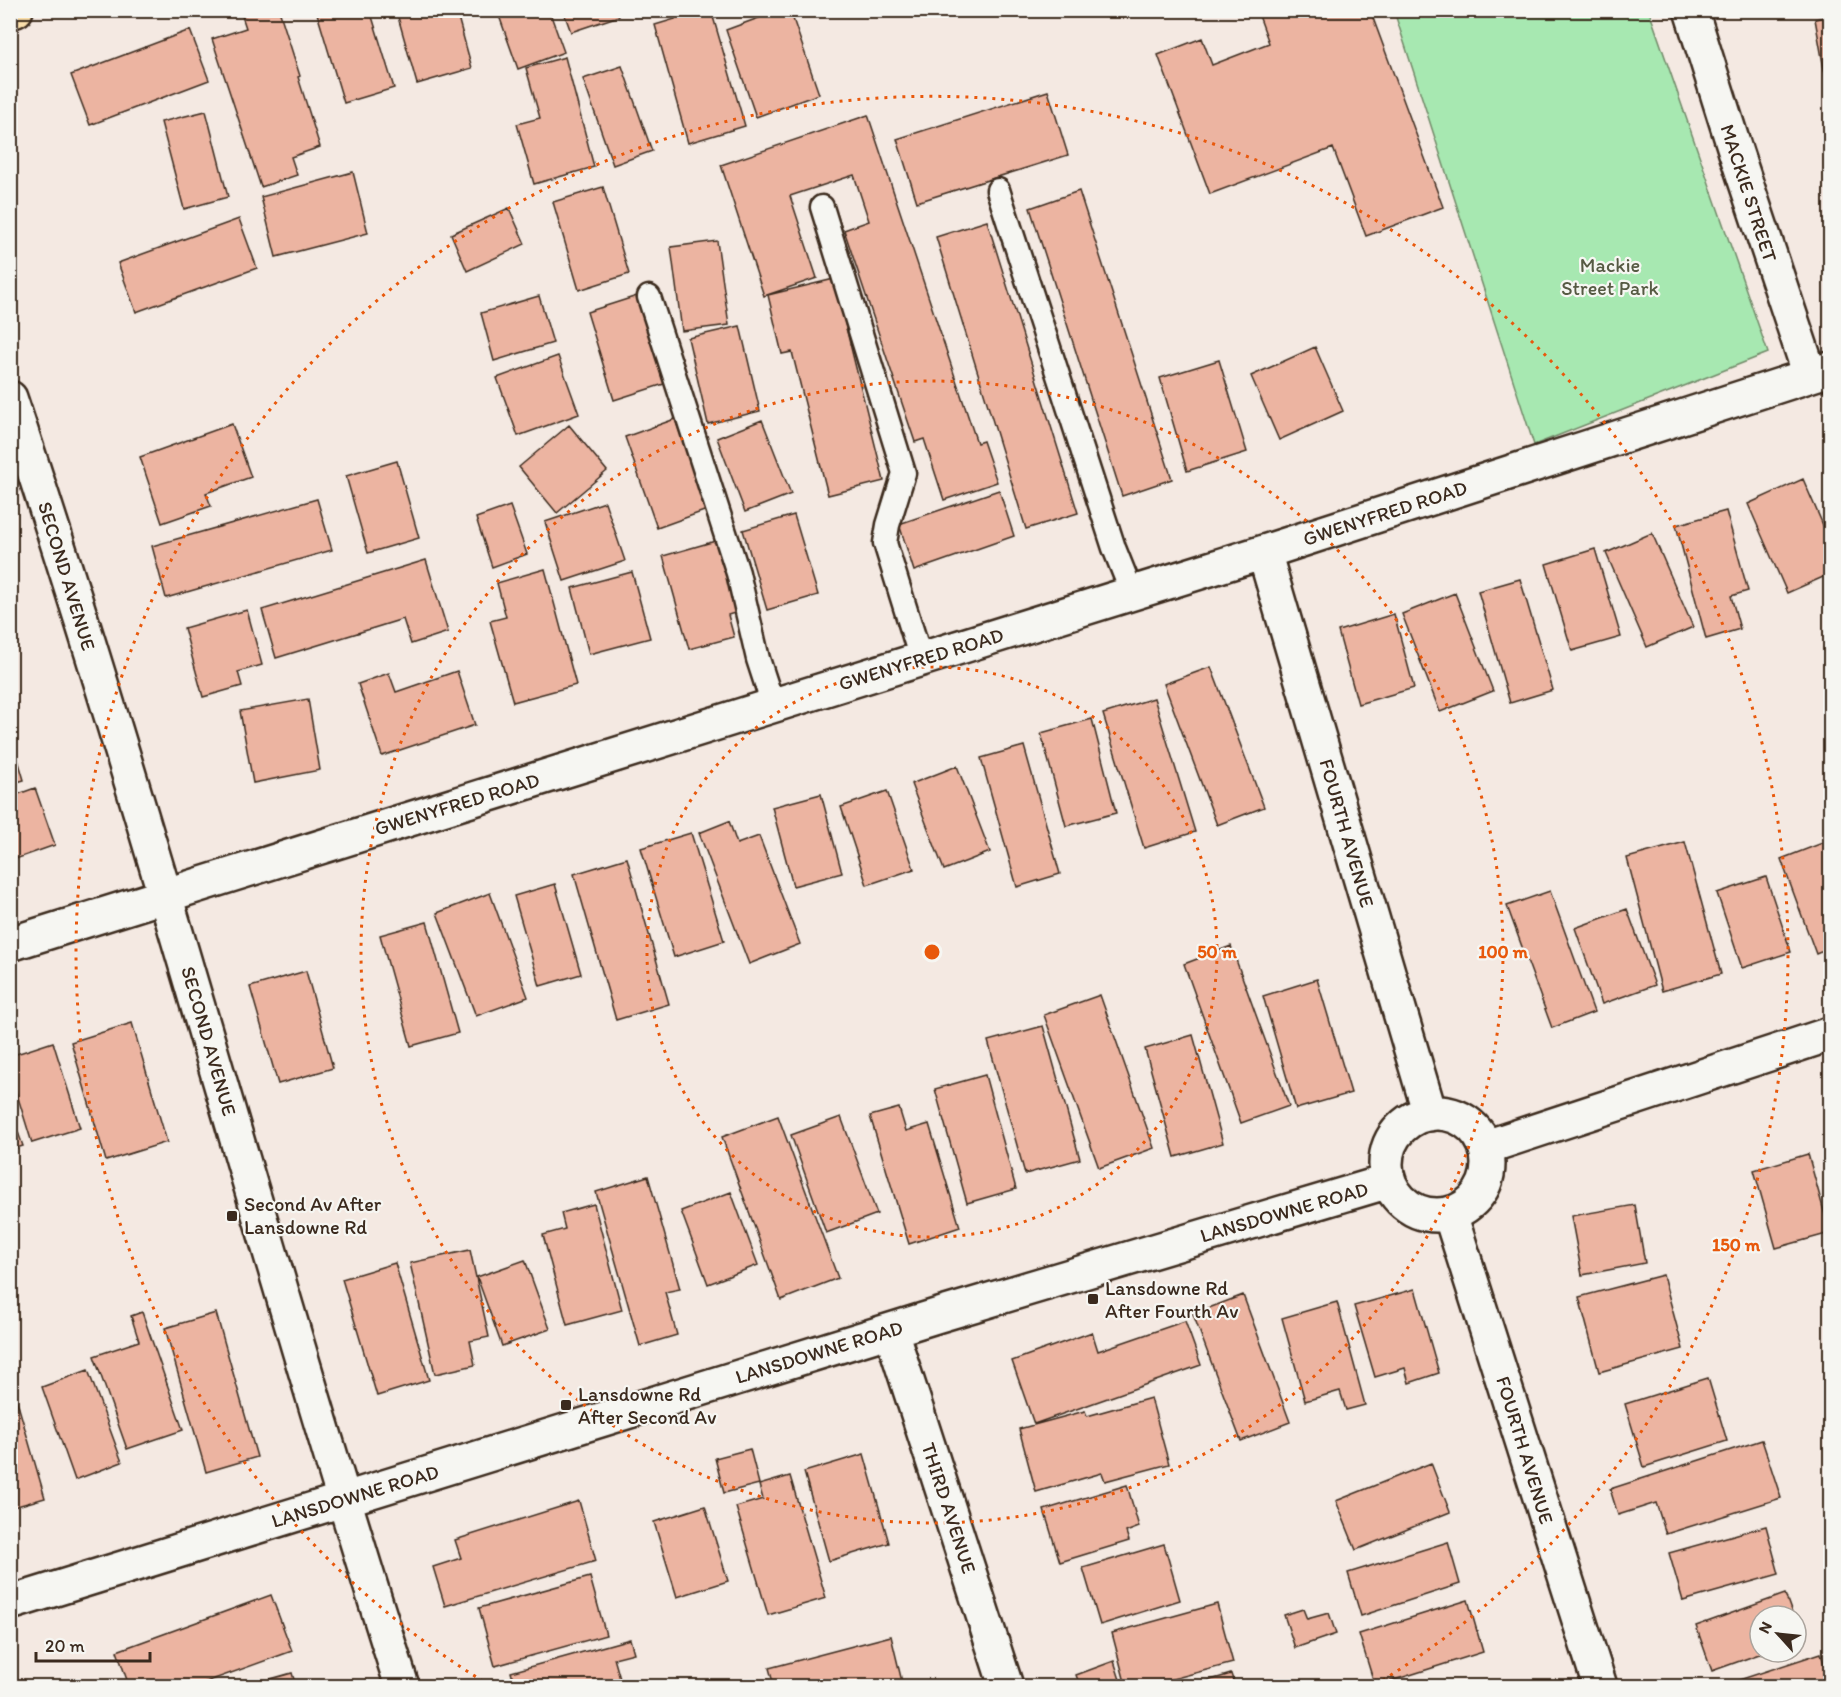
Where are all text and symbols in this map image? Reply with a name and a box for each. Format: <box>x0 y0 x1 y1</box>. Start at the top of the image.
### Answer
street label: MACKIE STREET <box>1715 121 1783 265</box>
park label: Mackie Street Park <box>1561 253 1659 300</box>
street label: GWENYFRED ROAD <box>1300 475 1470 551</box>
street label: SECOND AVENUE <box>33 499 101 653</box>
street label: GWENYFRED ROAD <box>836 622 1006 696</box>
street label: FOURTH AVENUE <box>1314 756 1380 910</box>
street label: GWENYFRED ROAD <box>372 767 542 841</box>
text: 50 m <box>1197 941 1238 963</box>
text: 100 m <box>1478 941 1529 963</box>
centre of rings <box>922 942 942 962</box>
street label: SECOND AVENUE <box>176 964 242 1118</box>
street label: LANSDOWNE ROAD <box>1197 1177 1371 1247</box>
place label: Second Av After Lansdowne Rd <box>244 1192 382 1239</box>
marker: Second Av After Lansdowne Rd <box>225 1209 239 1223</box>
text: 150 m <box>1712 1234 1761 1256</box>
place label: Lansdowne Rd After Fourth Av <box>1105 1276 1238 1323</box>
marker: Lansdowne Rd After Fourth Av <box>1086 1292 1100 1306</box>
street label: LANSDOWNE ROAD <box>733 1315 905 1389</box>
street label: FOURTH AVENUE <box>1491 1373 1559 1527</box>
place label: Lansdowne Rd After Second Av <box>578 1382 716 1429</box>
marker: Lansdowne Rd After Second Av <box>559 1398 573 1412</box>
street label: THIRD AVENUE <box>917 1440 981 1576</box>
street label: LANSDOWNE ROAD <box>269 1459 441 1533</box>
north arrow <box>1748 1604 1808 1664</box>
text: N <box>1754 1618 1776 1637</box>
scale bar <box>36 1625 150 1663</box>
text: 20 m <box>45 1635 85 1657</box>

